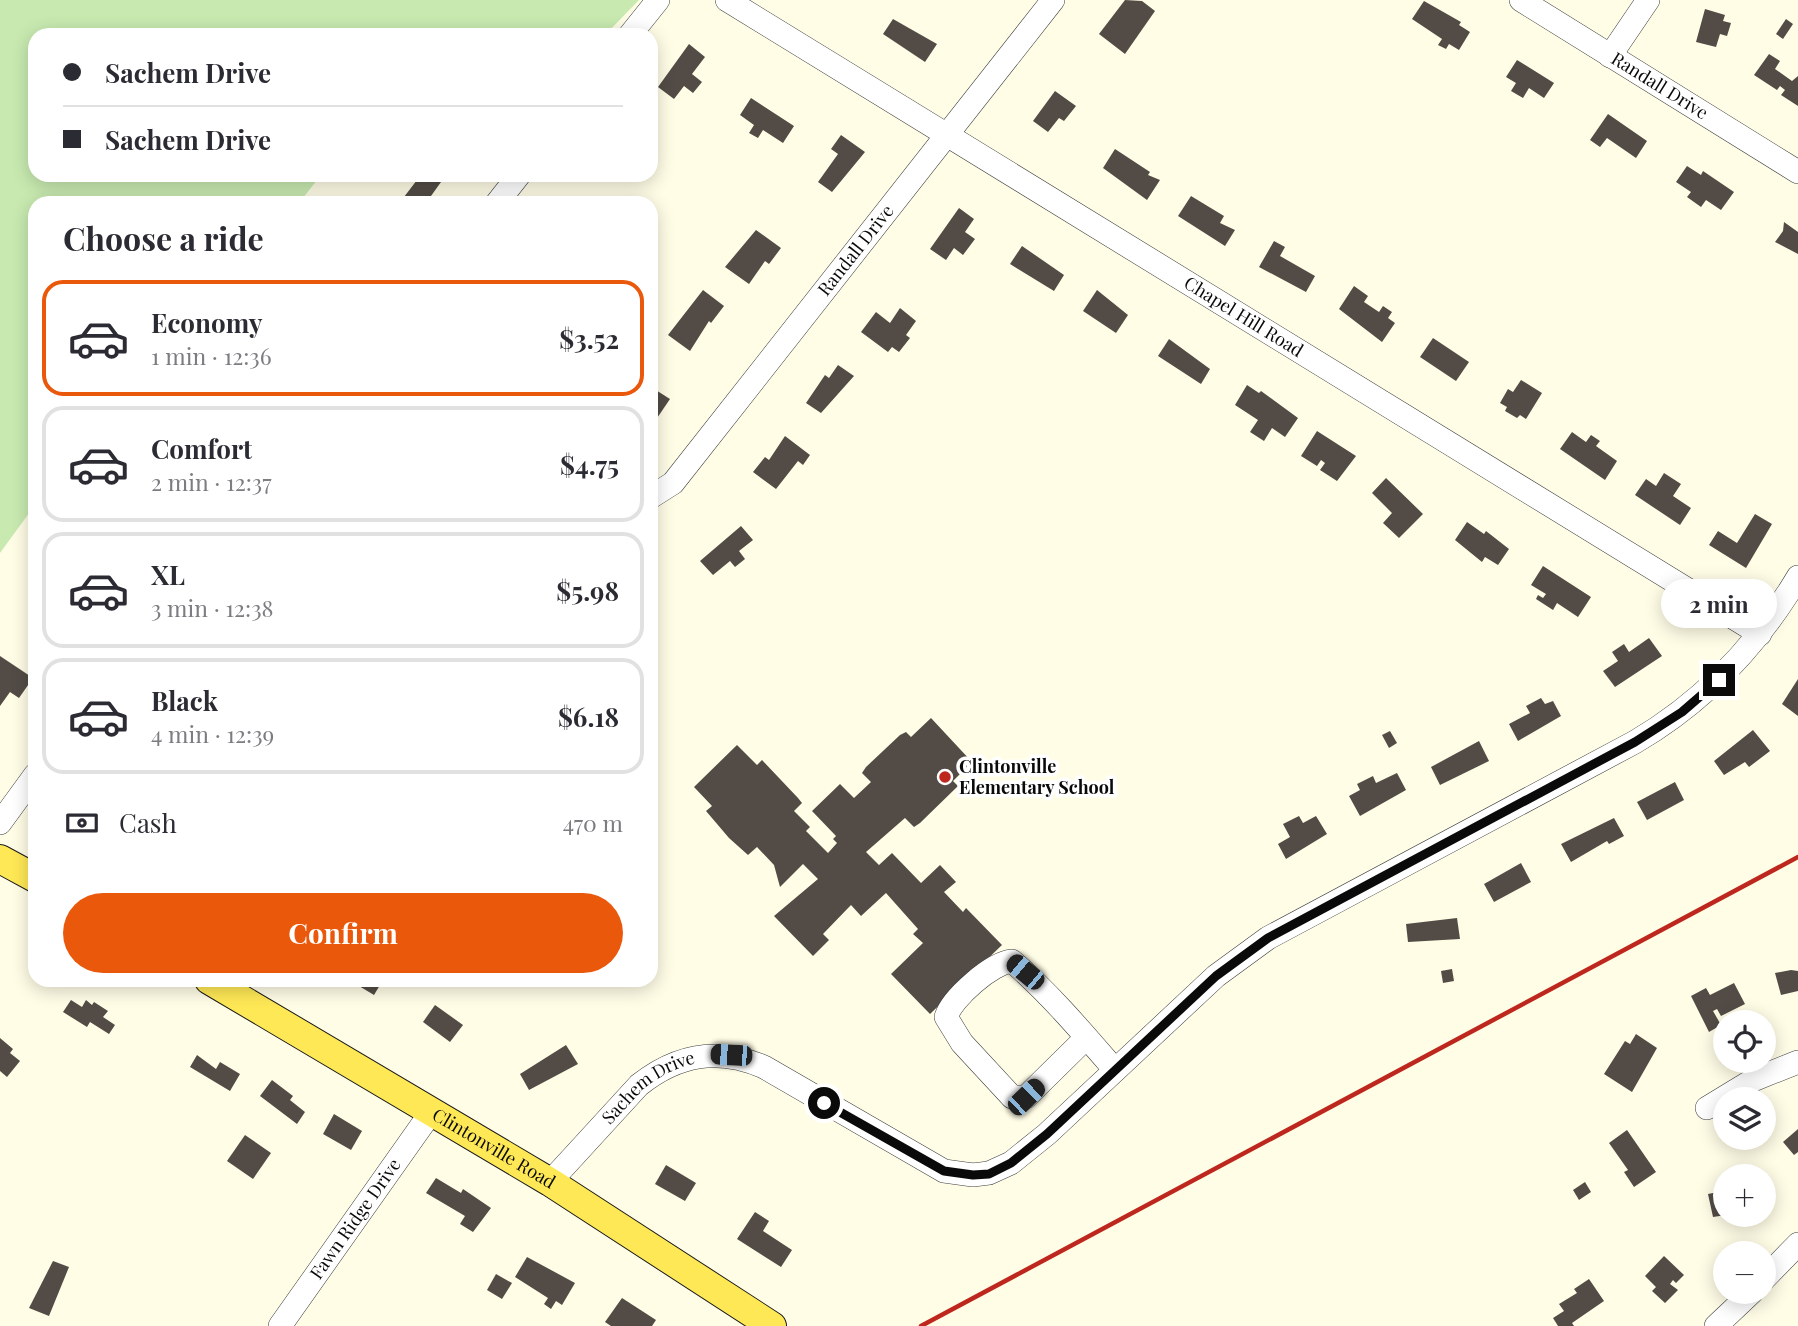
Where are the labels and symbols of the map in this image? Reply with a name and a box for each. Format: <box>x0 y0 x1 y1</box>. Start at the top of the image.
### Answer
street label: Randall Drive <box>1607 46 1713 124</box>
street label: Randall Drive <box>812 199 899 300</box>
street label: Chapel Hill Road <box>1180 270 1309 362</box>
callout: 2 min <box>1661 578 1777 628</box>
route end <box>1703 664 1735 696</box>
place label: Clintonville Elementary School <box>959 754 1115 799</box>
marker: Clintonville Elementary School <box>937 769 953 785</box>
car <box>1003 950 1048 994</box>
car <box>710 1043 753 1067</box>
street label: Sachem Drive <box>596 1045 697 1129</box>
car <box>1004 1075 1049 1119</box>
route start <box>808 1087 840 1119</box>
street label: Clintonville Road <box>428 1102 561 1194</box>
street label: Fawn Ridge Drive <box>304 1153 406 1284</box>

